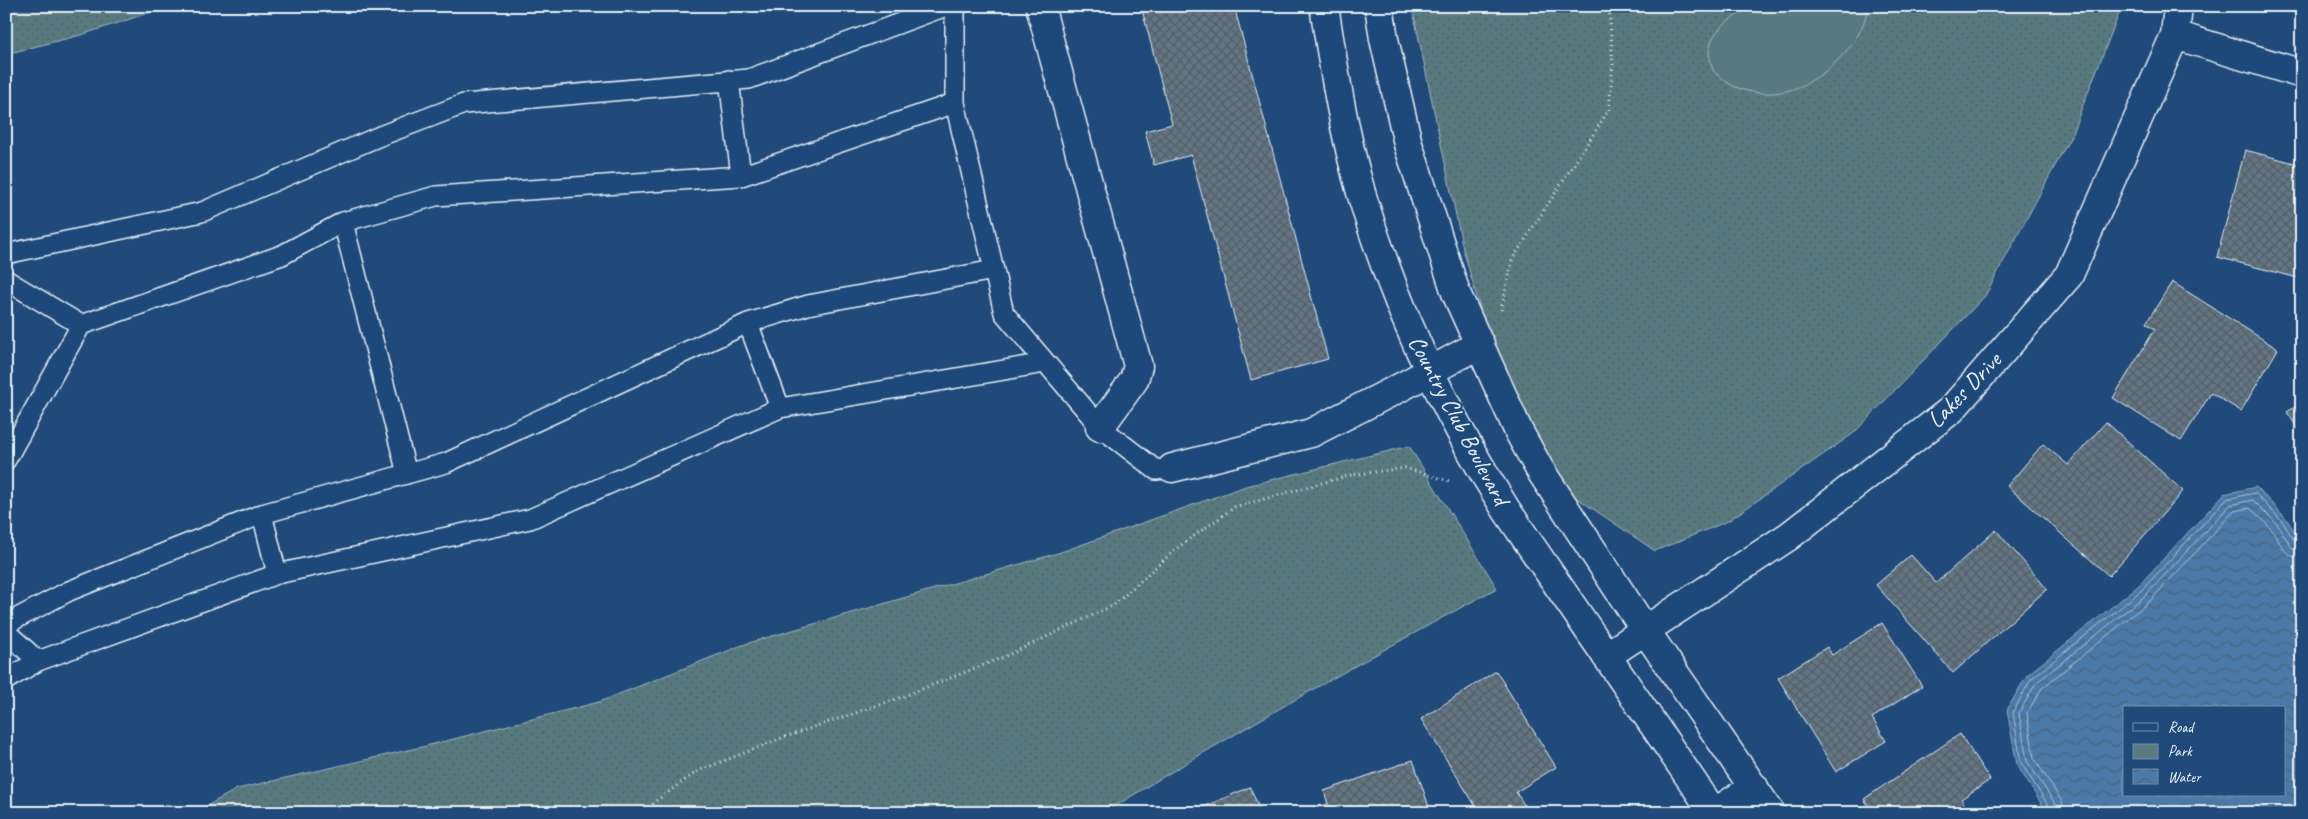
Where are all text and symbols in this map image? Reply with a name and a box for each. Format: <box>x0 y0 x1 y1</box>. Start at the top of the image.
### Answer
street label: Country Club Boulevard <box>1402 330 1518 513</box>
street label: Lakes Drive <box>1921 344 2009 434</box>
legend <box>2123 706 2286 796</box>
text: Road <box>2168 718 2195 737</box>
text: Park <box>2168 742 2193 761</box>
text: Water <box>2168 768 2202 787</box>

